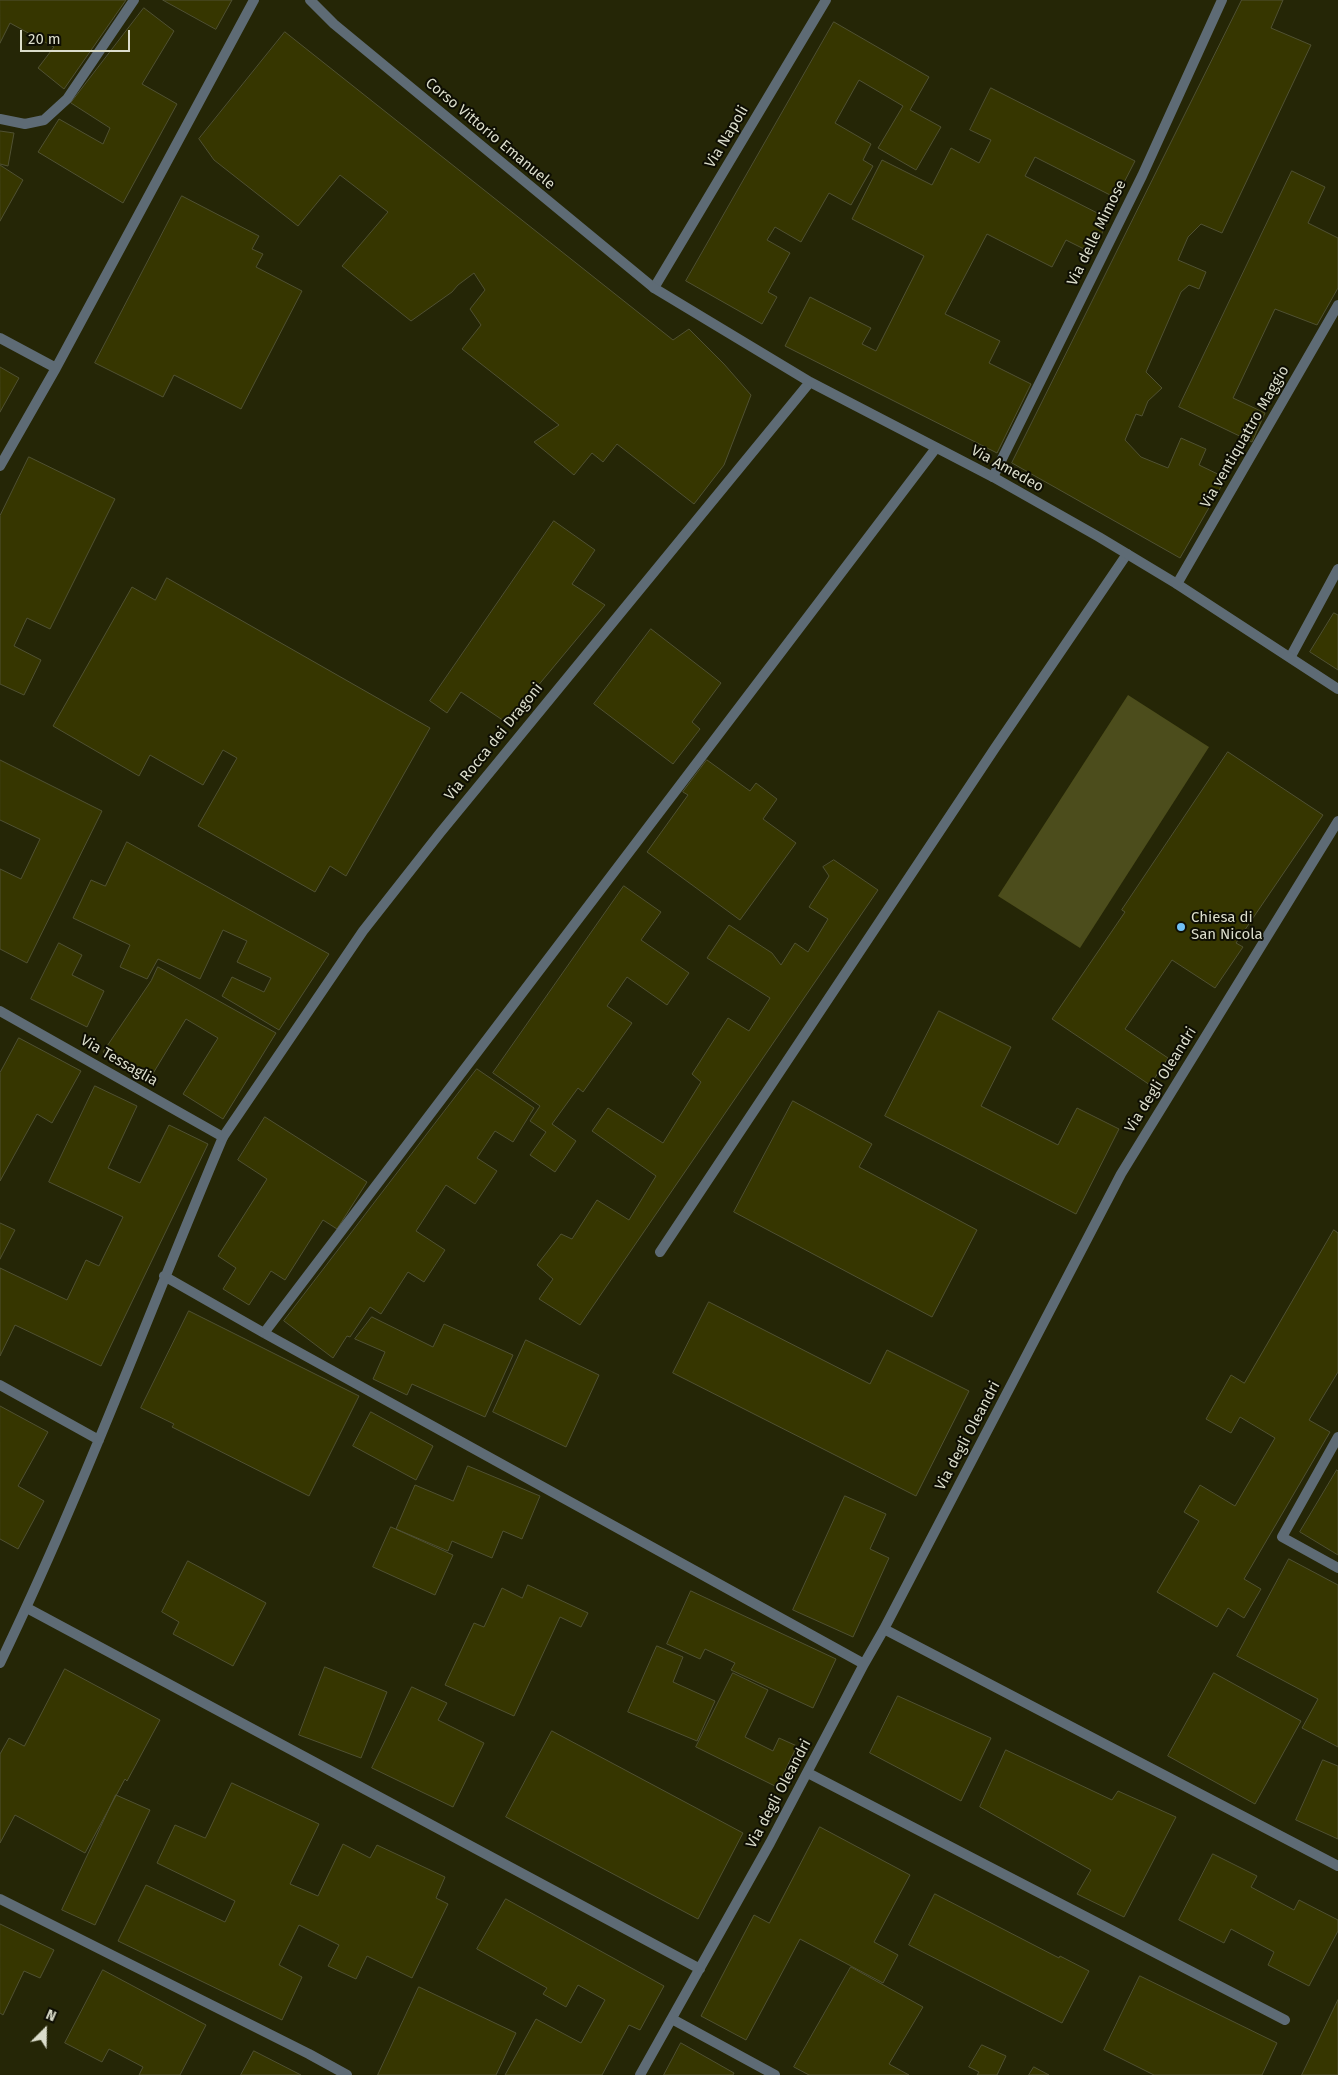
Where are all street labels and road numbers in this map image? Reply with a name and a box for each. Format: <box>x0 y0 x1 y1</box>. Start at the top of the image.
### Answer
street label: Corso Vittorio Emanuele <box>421 74 559 194</box>
street label: Via Napoli <box>701 103 753 171</box>
street label: Via delle Mimose <box>1064 177 1130 289</box>
street label: Via ventiquattro Maggio <box>1197 362 1293 512</box>
street label: Via Amedeo <box>968 442 1046 496</box>
street label: Via Rocca dei Dragoni <box>441 680 547 804</box>
street label: Via degli Oleandri <box>1121 1024 1201 1136</box>
street label: Via Tessaglia <box>77 1032 161 1090</box>
street label: Via degli Oleandri <box>932 1378 1004 1494</box>
street label: Via degli Oleandri <box>743 1736 815 1852</box>

